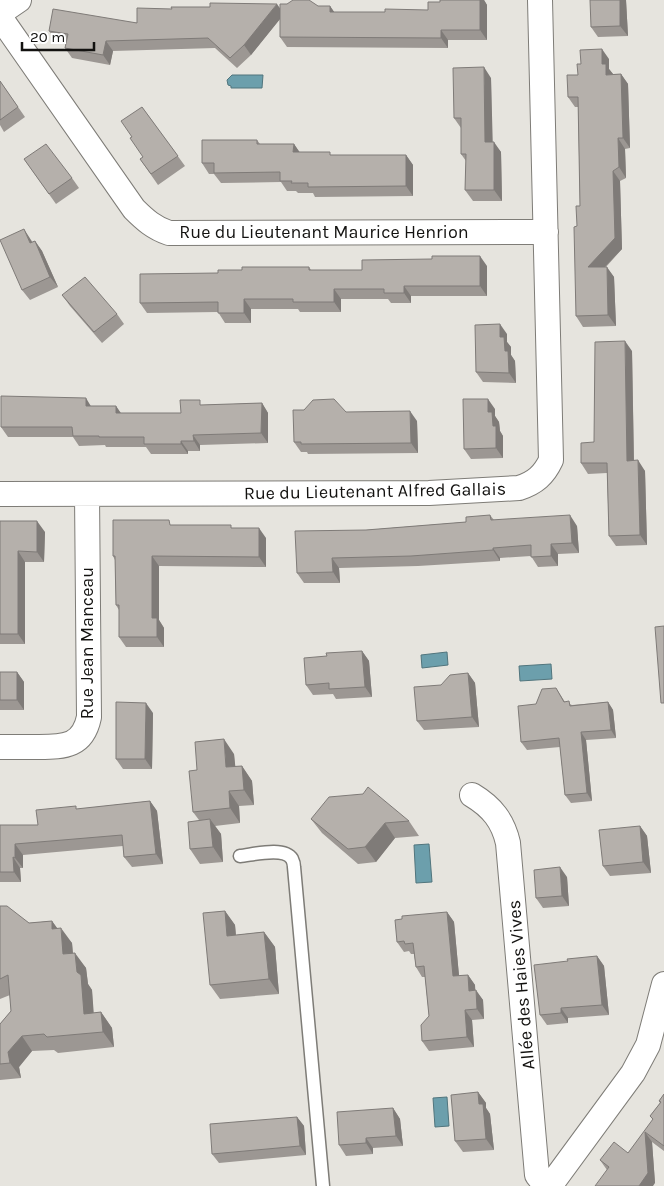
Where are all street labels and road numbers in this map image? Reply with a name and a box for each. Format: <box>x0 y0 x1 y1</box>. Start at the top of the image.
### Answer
street label: Rue du Lieutenant Maurice Henrion <box>179 221 469 243</box>
street label: Rue du Lieutenant Alfred Gallais <box>244 478 506 504</box>
street label: Rue Jean Manceau <box>76 567 98 719</box>
street label: Allée des Haies Vives <box>503 899 539 1071</box>

